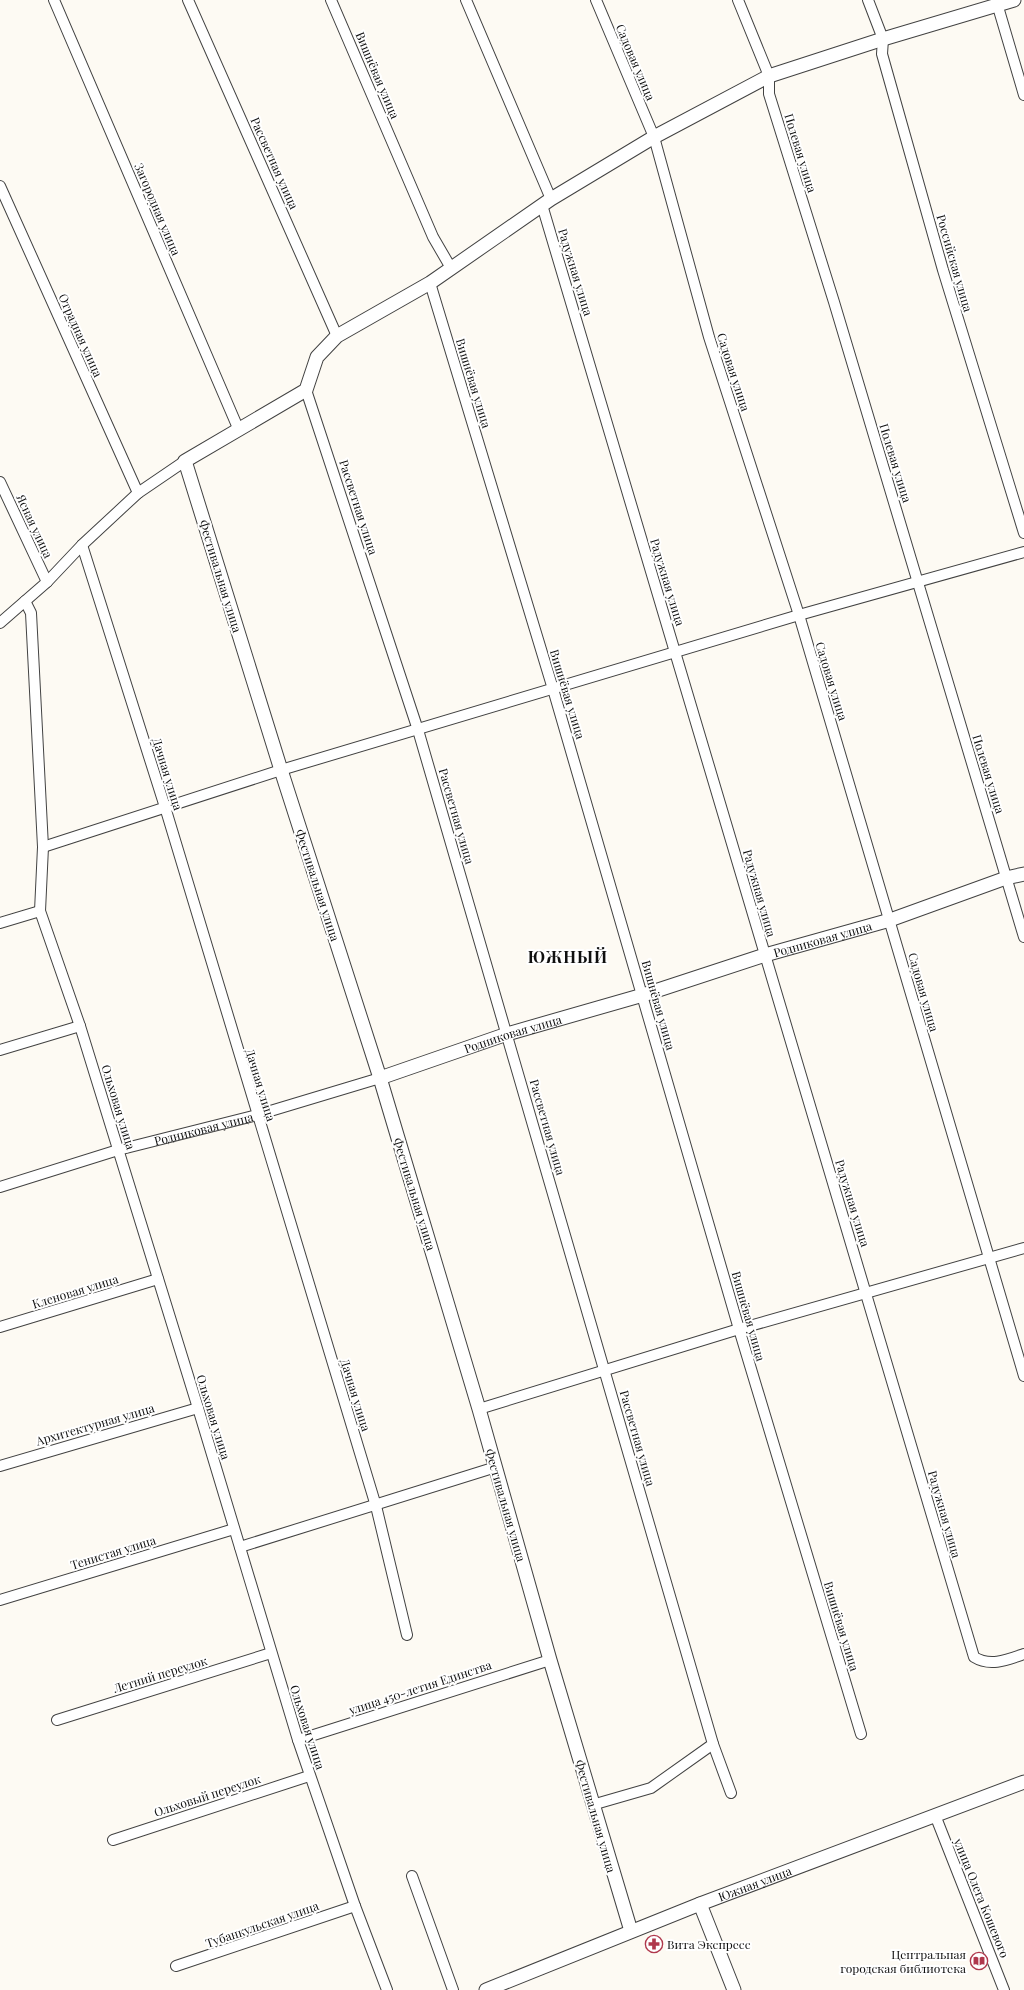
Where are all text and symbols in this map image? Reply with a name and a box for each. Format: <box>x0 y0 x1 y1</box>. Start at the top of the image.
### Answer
street label: Садовая улица <box>613 21 659 103</box>
street label: Вишнёвая улица <box>352 29 404 121</box>
street label: Полевая улица <box>781 112 821 194</box>
street label: Рассветная улица <box>248 115 302 211</box>
street label: Загородная улица <box>131 160 185 258</box>
street label: Российская улица <box>933 212 977 314</box>
street label: Радужная улица <box>555 226 597 318</box>
street label: Отрадная улица <box>55 291 107 379</box>
street label: Садовая улица <box>714 331 754 413</box>
street label: Вишнёвая улица <box>453 336 495 430</box>
street label: Полевая улица <box>876 422 916 504</box>
street label: Рассветная улица <box>336 457 382 557</box>
street label: Ясная улица <box>13 491 57 560</box>
street label: Фестивальная улица <box>196 518 246 634</box>
street label: Радужная улица <box>647 536 689 628</box>
street label: Садовая улица <box>812 640 852 722</box>
street label: Вишнёвая улица <box>547 647 589 741</box>
street label: Полевая улица <box>969 733 1009 815</box>
street label: Дачная улица <box>149 736 187 812</box>
street label: Рассветная улица <box>436 766 478 866</box>
street label: Фестивальная улица <box>292 827 344 943</box>
street label: Радужная улица <box>740 847 780 939</box>
street label: Родниковая улица <box>771 917 874 960</box>
district label: ЮЖНЫЙ <box>528 946 608 967</box>
street label: Садовая улица <box>905 951 943 1033</box>
street label: Вишнёвая улица <box>639 958 679 1052</box>
street label: Родниковая улица <box>462 1011 563 1056</box>
street label: Дачная улица <box>242 1047 280 1123</box>
street label: Ольховая улица <box>98 1063 140 1151</box>
street label: Рассветная улица <box>527 1077 569 1177</box>
street label: Родниковая улица <box>152 1108 255 1149</box>
street label: Фестивальная улица <box>390 1136 440 1252</box>
street label: Радужная улица <box>832 1157 874 1249</box>
street label: Вишнёвая улица <box>729 1269 769 1363</box>
street label: Кленовая улица <box>30 1270 120 1312</box>
street label: Дачная улица <box>337 1357 375 1433</box>
street label: Ольховая улица <box>193 1373 235 1461</box>
street label: Рассветная улица <box>617 1388 659 1488</box>
street label: Архитектурная улица <box>33 1399 156 1449</box>
street label: Фестивальная улица <box>482 1447 530 1563</box>
street label: Радужная улица <box>925 1468 965 1560</box>
street label: Тенистая улица <box>69 1531 158 1573</box>
street label: Вишнёвая улица <box>821 1579 863 1673</box>
street label: Летний переулок <box>110 1652 209 1696</box>
street label: улица 450-летия Единства <box>346 1656 493 1718</box>
street label: Ольховая улица <box>287 1683 329 1771</box>
street label: Фестивальная улица <box>572 1758 620 1874</box>
street label: Ольховый переулок <box>152 1770 262 1820</box>
street label: улица Олега Кошевого <box>950 1835 1013 1960</box>
street label: Южная улица <box>716 1862 794 1905</box>
street label: Тубанкульская улица <box>203 1897 321 1951</box>
pharmacy icon: Вита Экспресс <box>644 1934 664 1954</box>
place label: Вита Экспресс <box>667 1936 751 1952</box>
place label: Центральная городская библиотека <box>840 1946 967 1976</box>
library icon: Центральная городская библиотека <box>969 1951 989 1971</box>

